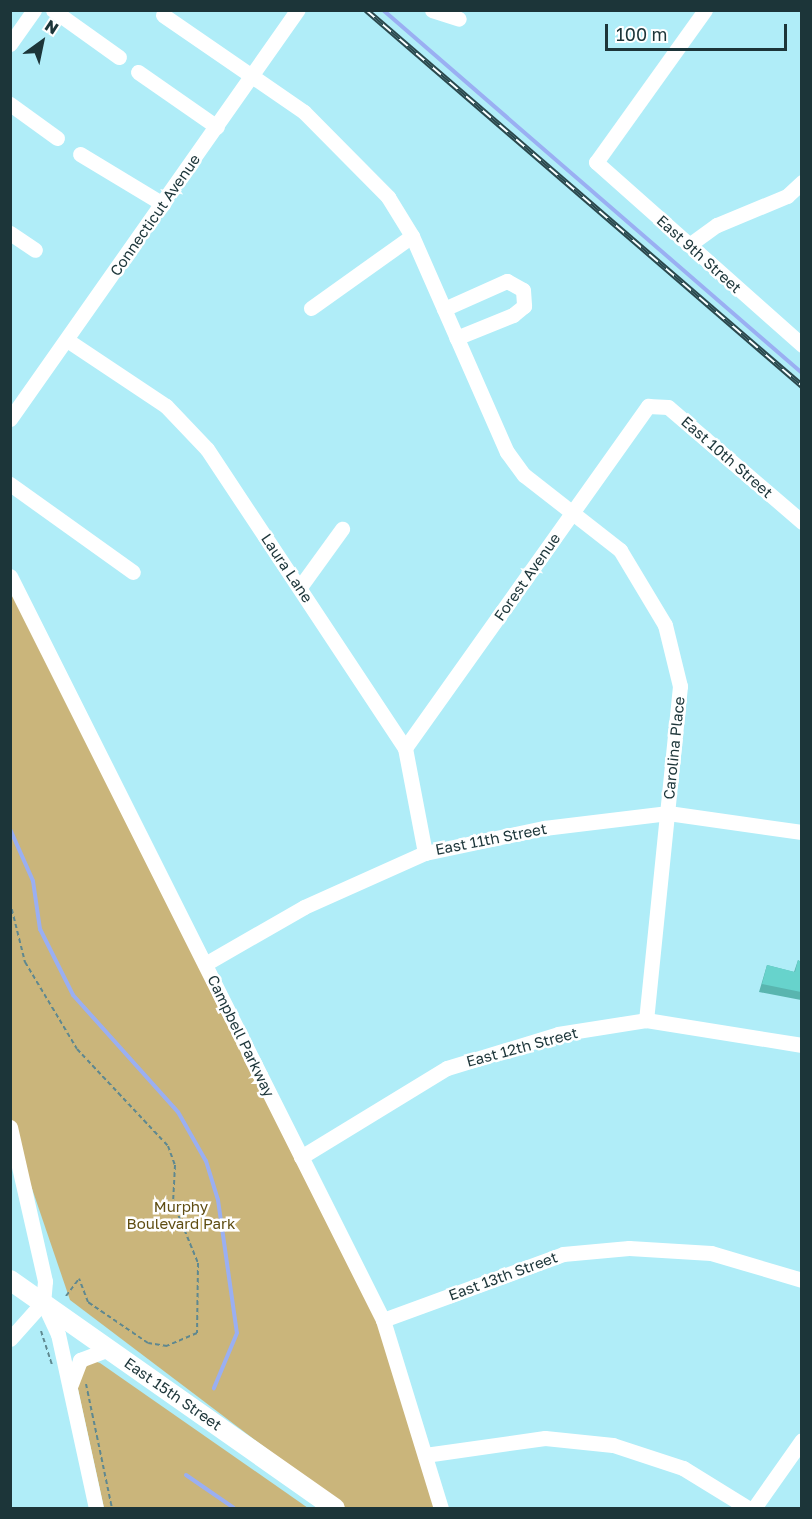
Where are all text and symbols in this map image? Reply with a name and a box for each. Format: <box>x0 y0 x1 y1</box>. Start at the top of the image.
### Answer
north arrow <box>12 12 72 72</box>
scale bar <box>608 12 790 50</box>
text: N <box>41 15 62 39</box>
text: 100 m <box>616 23 667 45</box>
street label: Connecticut Avenue <box>106 151 204 279</box>
street label: East 9th Street <box>653 211 745 297</box>
street label: East 10th Street <box>678 412 776 502</box>
street label: Laura Lane <box>257 530 317 606</box>
street label: Forest Avenue <box>490 530 564 624</box>
street label: Carolina Place <box>660 696 688 800</box>
street label: East 11th Street <box>434 819 548 859</box>
street label: Campbell Parkway <box>204 972 278 1100</box>
street label: East 12th Street <box>464 1023 580 1071</box>
park label: Murphy Boulevard Park <box>127 1197 235 1232</box>
street label: East 13th Street <box>446 1248 560 1304</box>
street label: East 15th Street <box>121 1354 225 1434</box>

